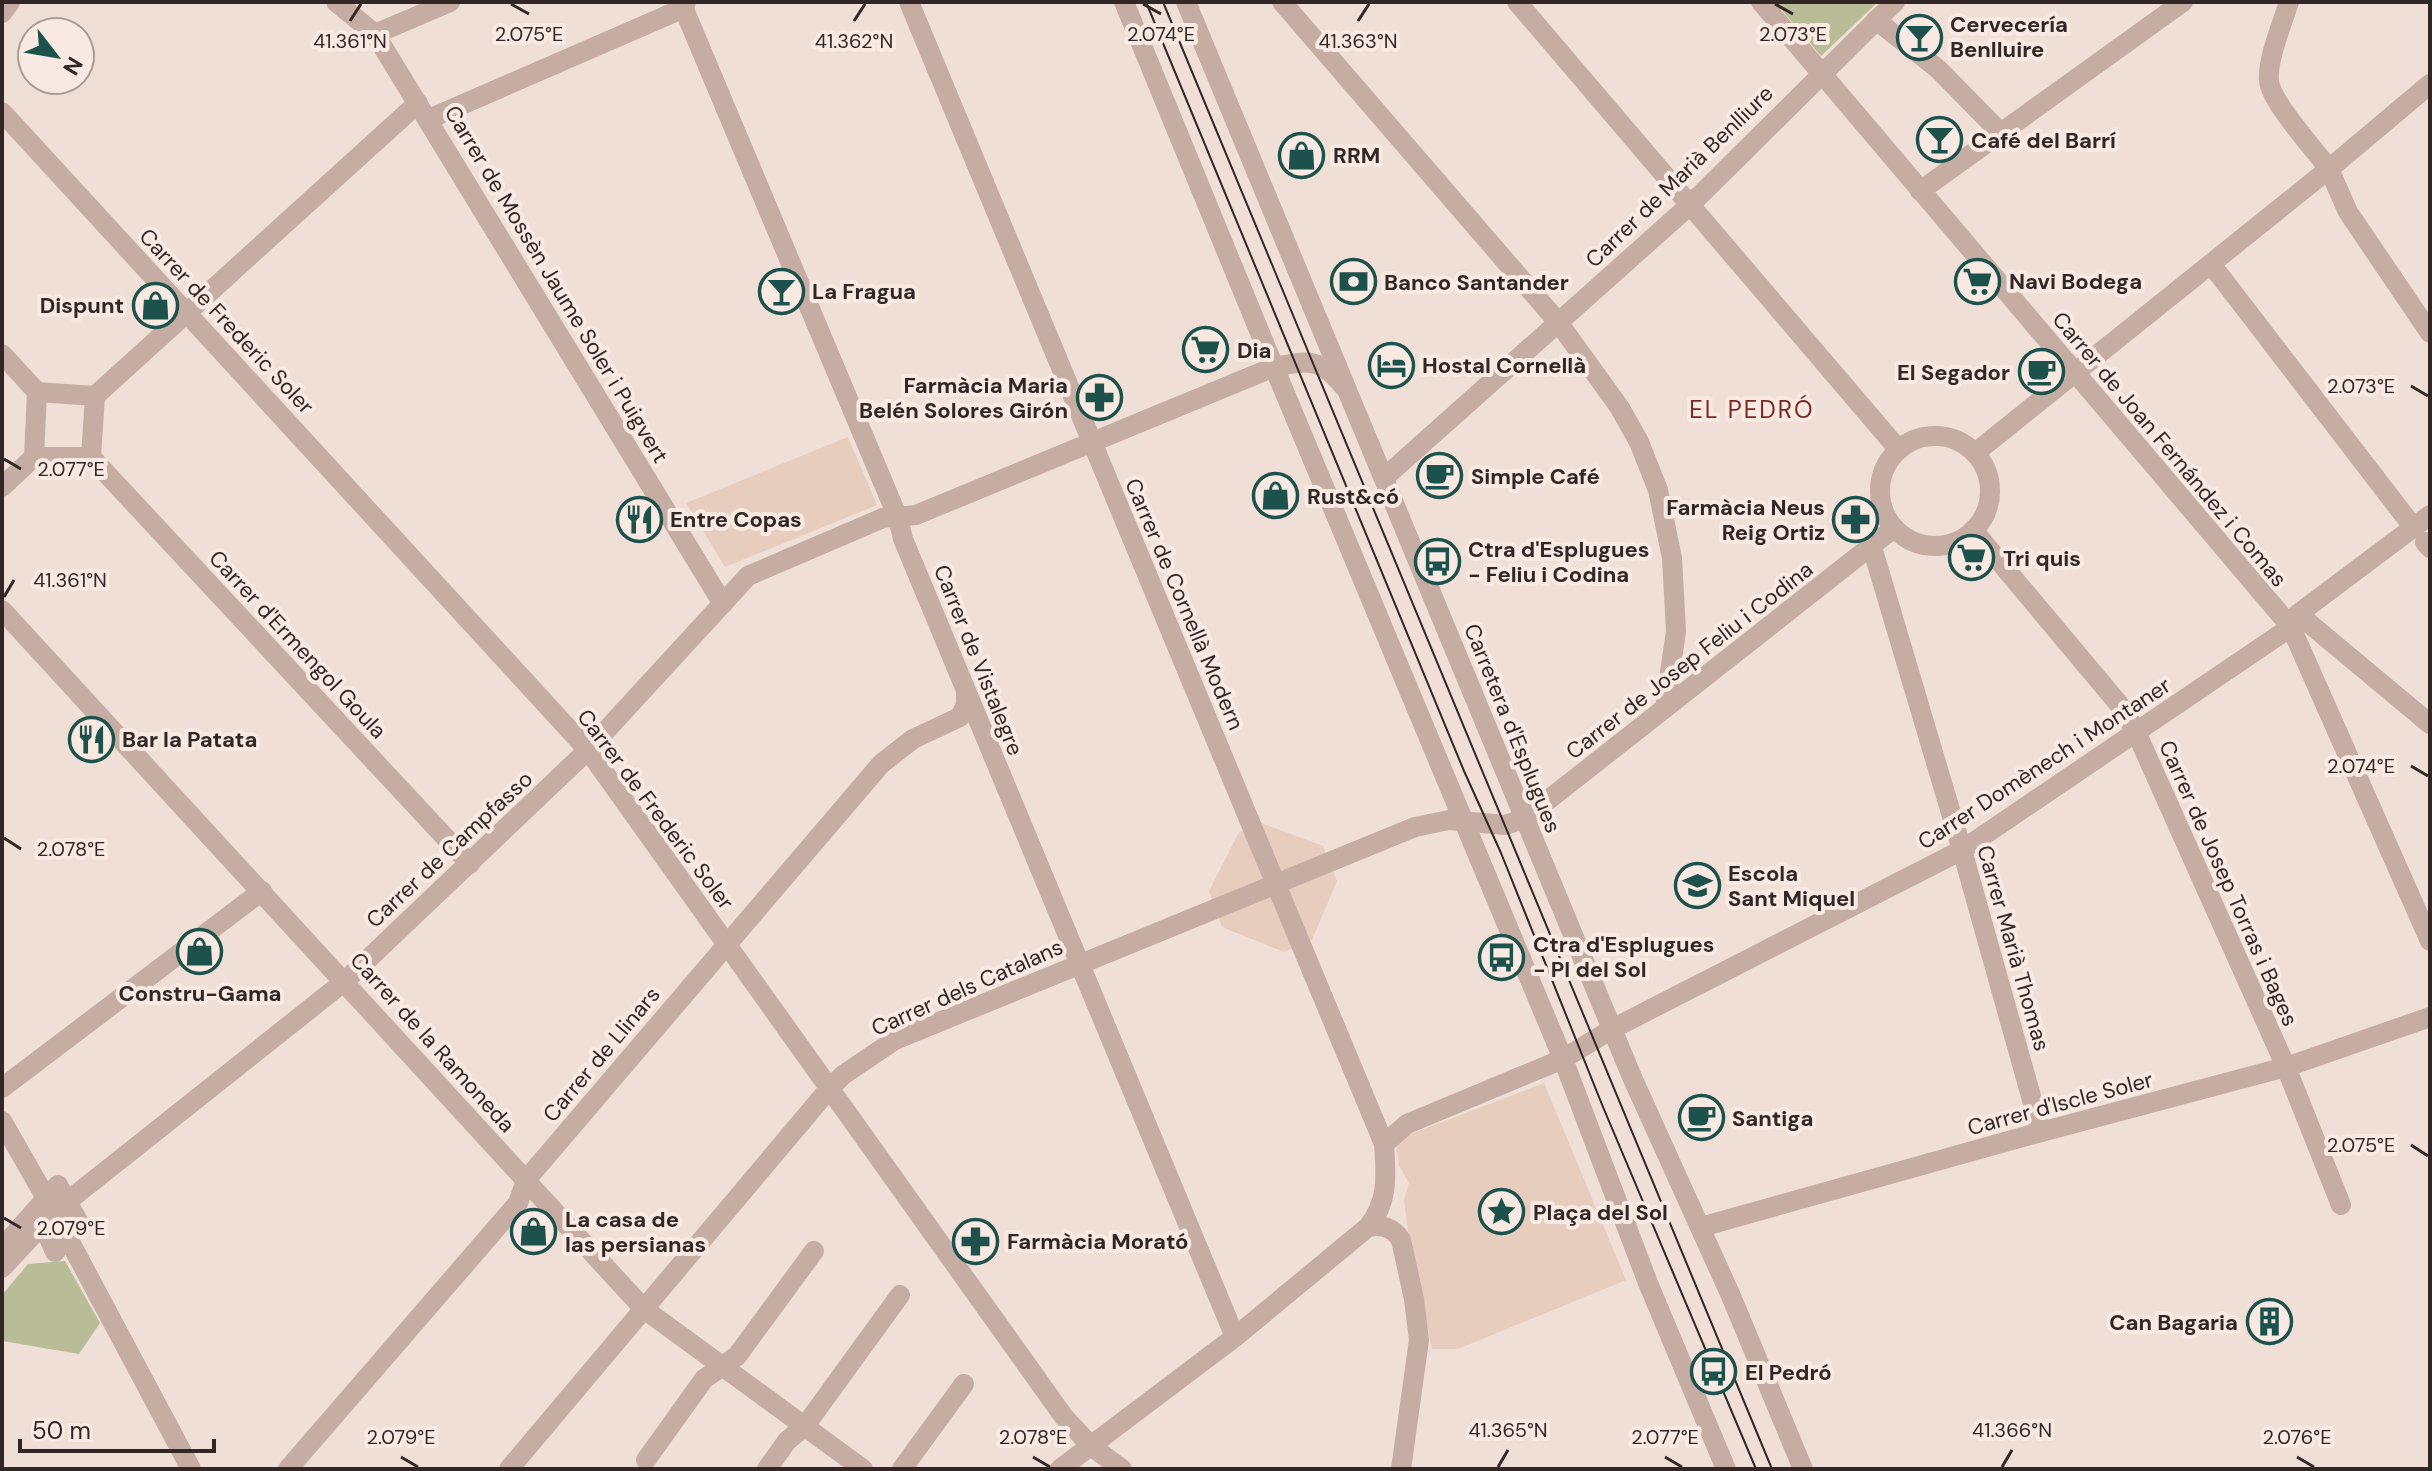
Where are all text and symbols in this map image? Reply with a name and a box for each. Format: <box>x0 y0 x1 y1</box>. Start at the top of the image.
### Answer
place label: Cervecería Benlluire <box>1950 10 2068 64</box>
bar icon: Cervecería Benlluire <box>1895 13 1943 61</box>
north arrow <box>16 16 96 96</box>
text: 2.075°E <box>495 21 563 47</box>
text: 2.074°E <box>1127 21 1195 47</box>
text: 2.073°E <box>1759 21 1827 47</box>
text: 41.361°N <box>313 28 387 54</box>
text: 41.362°N <box>815 28 893 54</box>
text: 41.363°N <box>1318 28 1398 54</box>
text: N <box>56 52 89 80</box>
street label: Carrer de Marià Benlliure <box>1579 79 1779 274</box>
street label: Carrer de Mossèn Jaume Soler i Puigvert <box>438 100 675 468</box>
bar icon: Café del Barrí <box>1916 116 1964 164</box>
place label: Café del Barrí <box>1971 126 2116 155</box>
shop icon: RRM <box>1278 131 1326 179</box>
place label: RRM <box>1333 141 1380 170</box>
street label: Carrer de Frederic Soler <box>133 222 320 420</box>
supermarket icon: Navi Bodega <box>1954 257 2002 305</box>
bank icon: Banco Santander <box>1329 258 1377 306</box>
bar icon: La Fragua <box>757 267 805 315</box>
place label: Navi Bodega <box>2009 267 2142 296</box>
place label: Banco Santander <box>1384 268 1569 297</box>
place label: La Fragua <box>812 277 916 306</box>
shop icon: Dispunt <box>131 281 179 329</box>
place label: Dispunt <box>40 291 124 320</box>
street label: Carrer de Joan Fernández i Comas <box>2046 306 2293 593</box>
supermarket icon: Dia <box>1182 326 1230 374</box>
place label: Dia <box>1237 336 1271 365</box>
hotel icon: Hostal Cornellà <box>1367 341 1415 389</box>
cafe icon: El Segador <box>2017 348 2065 396</box>
place label: Hostal Cornellà <box>1422 351 1586 380</box>
place label: El Segador <box>1897 358 2010 387</box>
place label: Farmàcia Maria Belén Solores Girón <box>859 371 1068 425</box>
text: 2.073°E <box>2327 373 2395 399</box>
pharmacy icon: Farmàcia Maria Belén Solores Girón <box>1075 374 1123 422</box>
district label: EL PEDRÓ <box>1689 394 1815 425</box>
cafe icon: Simple Café <box>1416 452 1464 500</box>
text: 2.077°E <box>37 456 105 482</box>
place label: Simple Café <box>1471 462 1600 491</box>
shop icon: Rust&có <box>1252 472 1300 520</box>
street label: Carrer de Cornellà Modern <box>1118 474 1251 734</box>
place label: Rust&có <box>1307 482 1399 511</box>
place label: Farmàcia Neus Reig Ortiz <box>1666 493 1825 547</box>
restaurant icon: Entre Copas <box>615 495 663 543</box>
pharmacy icon: Farmàcia Neus Reig Ortiz <box>1832 496 1880 544</box>
place label: Entre Copas <box>670 505 802 534</box>
supermarket icon: Tri quis <box>1948 534 1996 582</box>
place label: Ctra d'Esplugues - Feliu i Codina <box>1468 535 1650 589</box>
bus stop icon: Ctra d'Esplugues - Feliu i Codina <box>1413 538 1461 586</box>
street label: Carrer d'Ermengol Goula <box>203 544 393 745</box>
place label: Tri quis <box>2003 544 2081 573</box>
street label: Carrer de Josep Feliu i Codina <box>1560 555 1819 766</box>
street label: Carrer de Vistalegre <box>927 561 1030 760</box>
text: 41.361°N <box>33 567 107 593</box>
street label: Carretera d'Esplugues <box>1457 619 1568 837</box>
street label: Carrer Domènech i Montaner <box>1912 671 2176 856</box>
street label: Carrer de Frederic Soler <box>571 703 741 915</box>
restaurant icon: Bar la Patata <box>67 715 115 763</box>
place label: Bar la Patata <box>122 725 257 754</box>
street label: Carrer de Josep Torras i Bages <box>2152 736 2305 1031</box>
text: 2.074°E <box>2327 753 2395 779</box>
street label: Carrer de Campfasso <box>360 765 539 934</box>
text: 2.078°E <box>37 836 105 862</box>
street label: Carrer Marià Thomas <box>1970 842 2057 1054</box>
place label: Escola Sant Miquel <box>1728 859 1855 913</box>
school or university icon: Escola Sant Miquel <box>1673 862 1721 910</box>
shop icon: Constru-Gama <box>176 928 224 976</box>
place label: Ctra d'Esplugues - Pl del Sol <box>1533 930 1715 984</box>
street label: Carrer dels Catalans <box>867 932 1068 1043</box>
bus stop icon: Ctra d'Esplugues - Pl del Sol <box>1478 933 1526 981</box>
street label: Carrer de la Ramoneda <box>344 946 521 1139</box>
place label: Constru-Gama <box>119 979 281 1008</box>
street label: Carrer de Llinars <box>536 981 666 1128</box>
street label: Carrer d'Iscle Soler <box>1964 1065 2156 1142</box>
cafe icon: Santiga <box>1677 1094 1725 1142</box>
place label: Santiga <box>1732 1104 1813 1133</box>
text: 2.075°E <box>2327 1132 2395 1158</box>
place icon: Plaça del Sol <box>1478 1188 1526 1236</box>
place label: Plaça del Sol <box>1533 1198 1668 1227</box>
place label: La casa de las persianas <box>565 1205 706 1259</box>
shop icon: La casa de las persianas <box>510 1208 558 1256</box>
text: 2.079°E <box>37 1215 105 1241</box>
pharmacy icon: Farmàcia Morató <box>952 1217 1000 1265</box>
place label: Farmàcia Morató <box>1007 1227 1189 1256</box>
building icon: Can Bagaria <box>2245 1298 2293 1346</box>
place label: Can Bagaria <box>2109 1308 2238 1337</box>
bus stop icon: El Pedró <box>1690 1348 1738 1396</box>
place label: El Pedró <box>1745 1358 1832 1387</box>
scale bar <box>20 1403 214 1453</box>
text: 50 m <box>32 1415 91 1446</box>
text: 41.365°N <box>1468 1417 1548 1443</box>
text: 41.366°N <box>1972 1417 2052 1443</box>
text: 2.079°E <box>367 1424 435 1450</box>
text: 2.078°E <box>999 1424 1067 1450</box>
text: 2.077°E <box>1631 1424 1699 1450</box>
text: 2.076°E <box>2263 1424 2331 1450</box>

